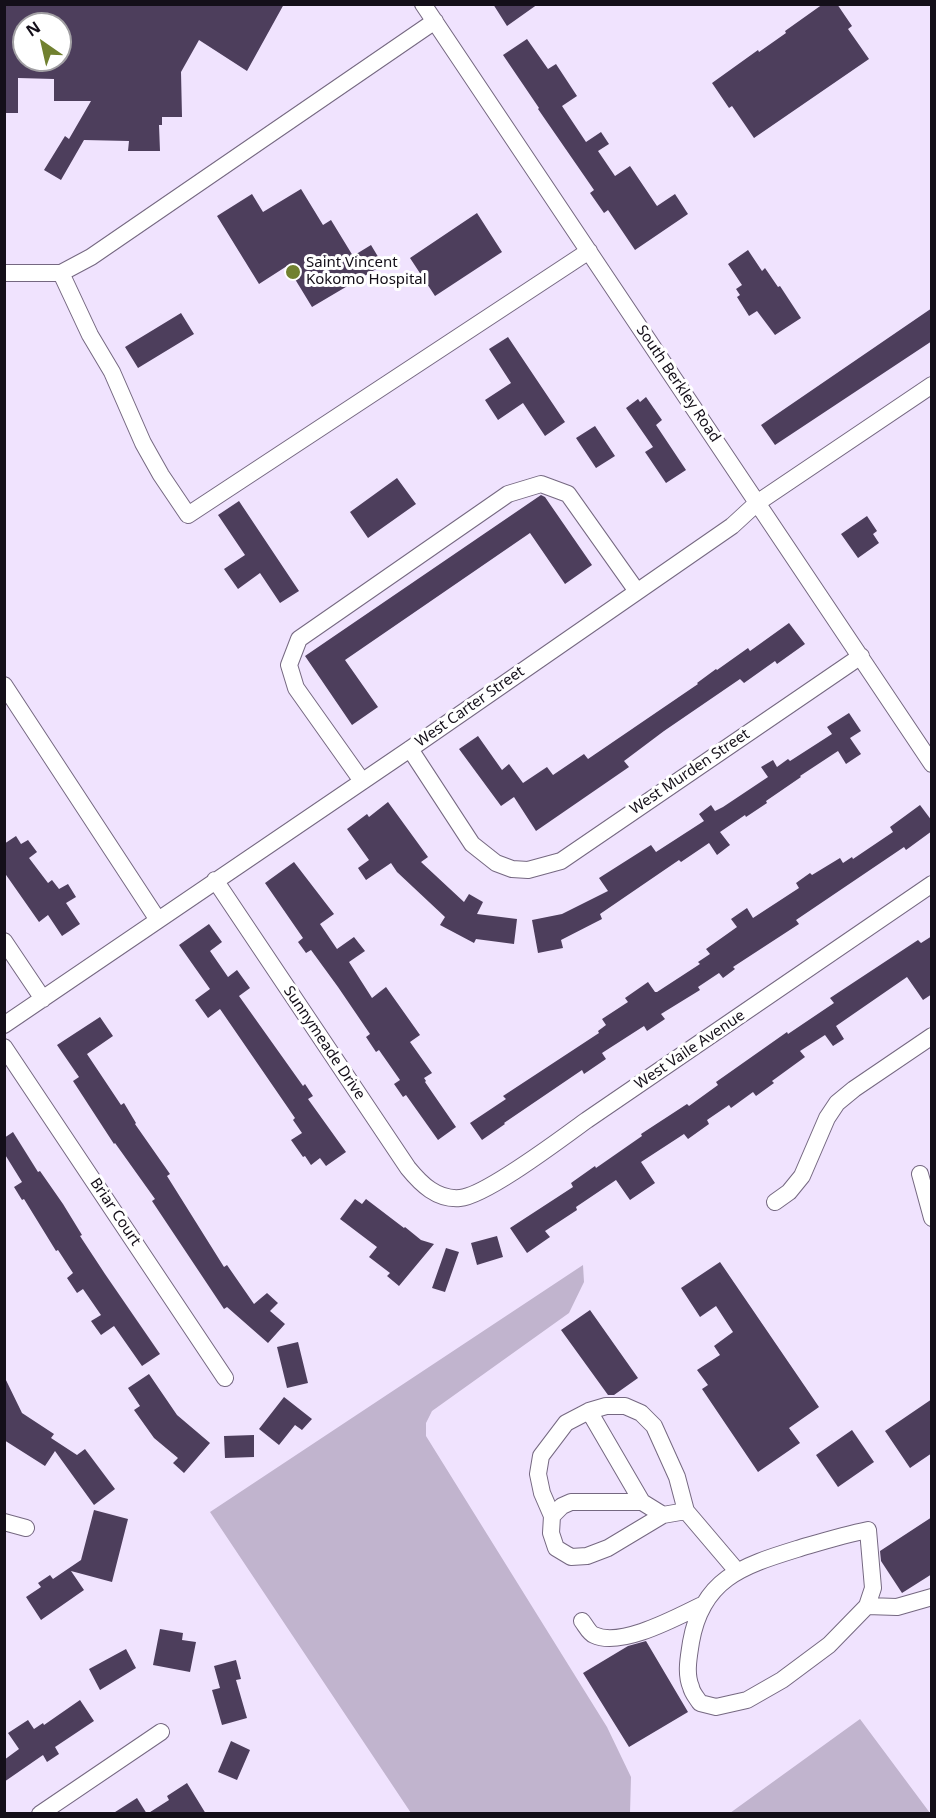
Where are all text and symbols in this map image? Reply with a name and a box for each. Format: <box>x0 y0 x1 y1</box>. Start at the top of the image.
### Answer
north arrow <box>12 12 72 72</box>
text: N <box>22 16 45 41</box>
place label: Saint Vincent Kokomo Hospital <box>306 254 427 289</box>
marker: Saint Vincent Kokomo Hospital <box>284 263 302 281</box>
street label: South Berkley Road <box>632 322 724 446</box>
street label: West Carter Street <box>412 663 528 751</box>
street label: West Murden Street <box>627 725 753 819</box>
street label: Sunnymeade Drive <box>279 983 369 1103</box>
street label: West Vaile Avenue <box>632 1007 748 1093</box>
street label: Briar Court <box>86 1175 144 1249</box>

